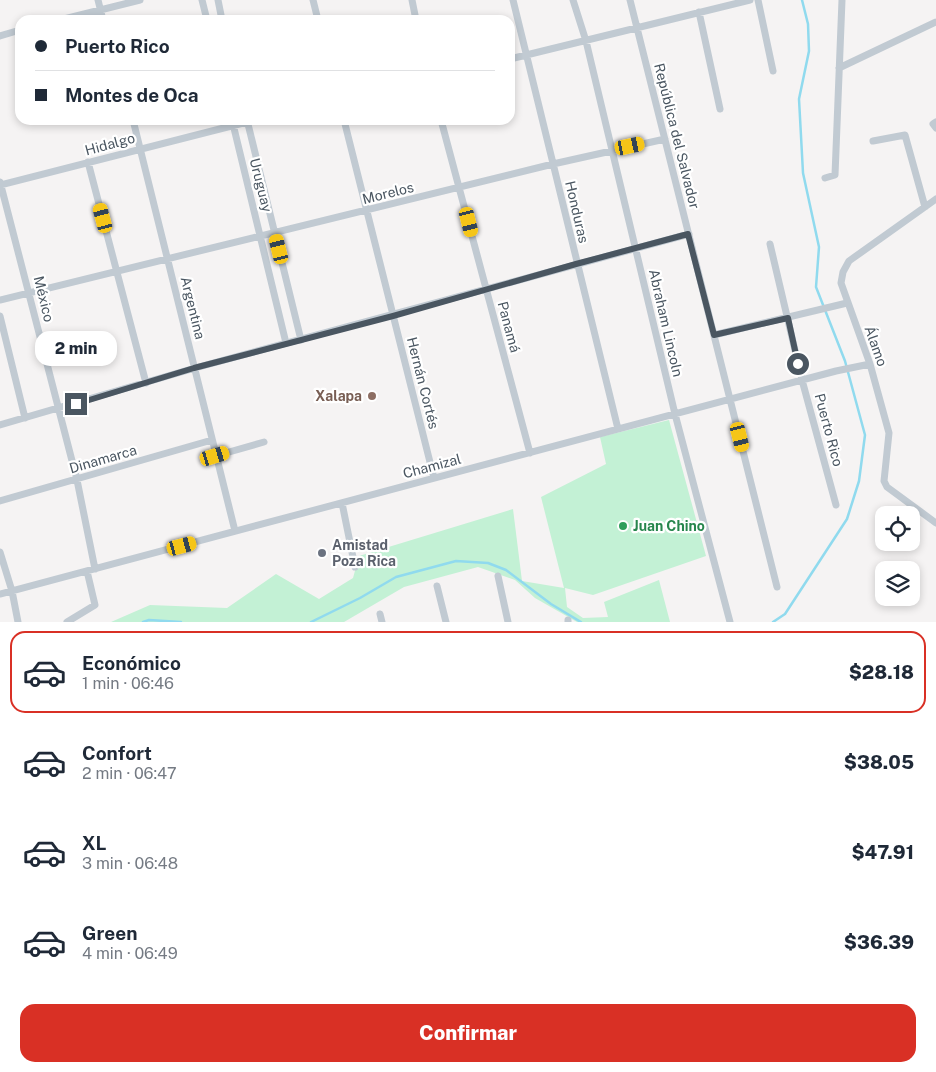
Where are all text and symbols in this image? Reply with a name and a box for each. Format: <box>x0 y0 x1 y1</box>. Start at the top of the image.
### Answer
text: Puerto Rico <box>65 35 170 57</box>
street label: República del Salvador <box>651 62 703 210</box>
text: Montes de Oca <box>65 84 199 106</box>
street label: Hidalgo <box>83 130 137 158</box>
car <box>613 136 646 156</box>
street label: Uruguay <box>247 156 276 214</box>
street label: Morelos <box>361 179 415 207</box>
street label: Honduras <box>562 179 592 245</box>
car <box>91 202 114 234</box>
car <box>458 206 479 238</box>
car <box>268 233 289 265</box>
street label: Abraham Lincoln <box>646 268 686 378</box>
street label: México <box>31 274 57 324</box>
street label: Argentina <box>177 275 209 341</box>
street label: Panamá <box>495 300 523 354</box>
street label: Álamo <box>861 323 892 368</box>
callout: 2 min <box>35 332 117 366</box>
street label: Hernán Cortés <box>404 335 442 431</box>
text: 2 min <box>55 339 97 358</box>
route start <box>787 353 809 375</box>
place label: Xalapa <box>315 388 362 404</box>
marker: Xalapa <box>366 390 378 402</box>
street label: Puerto Rico <box>812 392 846 468</box>
route end <box>65 393 87 415</box>
car <box>729 421 750 453</box>
street label: Dinamarca <box>67 442 139 476</box>
car <box>198 444 231 468</box>
street label: Chamizal <box>401 451 463 481</box>
map controls <box>875 506 920 606</box>
button: locate <box>875 506 920 551</box>
place label: Juan Chino <box>633 518 705 534</box>
marker: Juan Chino <box>617 520 629 532</box>
car <box>165 535 198 557</box>
place label: Amistad Poza Rica <box>332 537 396 569</box>
marker: Amistad Poza Rica <box>316 547 328 559</box>
button: layers <box>875 561 920 606</box>
icon: car <box>22 650 67 695</box>
text: Económico <box>82 652 181 674</box>
text: $28.18 <box>849 661 914 683</box>
text: 1 min · 06:46 <box>82 674 174 693</box>
icon: car <box>22 740 67 785</box>
text: Confort <box>82 742 152 764</box>
text: $38.05 <box>844 751 914 773</box>
text: 2 min · 06:47 <box>82 764 177 783</box>
icon: car <box>22 830 67 875</box>
text: XL <box>82 832 107 854</box>
text: $47.91 <box>851 841 914 863</box>
text: 3 min · 06:48 <box>82 854 178 873</box>
icon: car <box>22 920 67 965</box>
text: Green <box>82 922 137 944</box>
text: $36.39 <box>844 931 914 953</box>
text: 4 min · 06:49 <box>82 944 178 963</box>
button: Confirmar <box>20 1004 916 1062</box>

